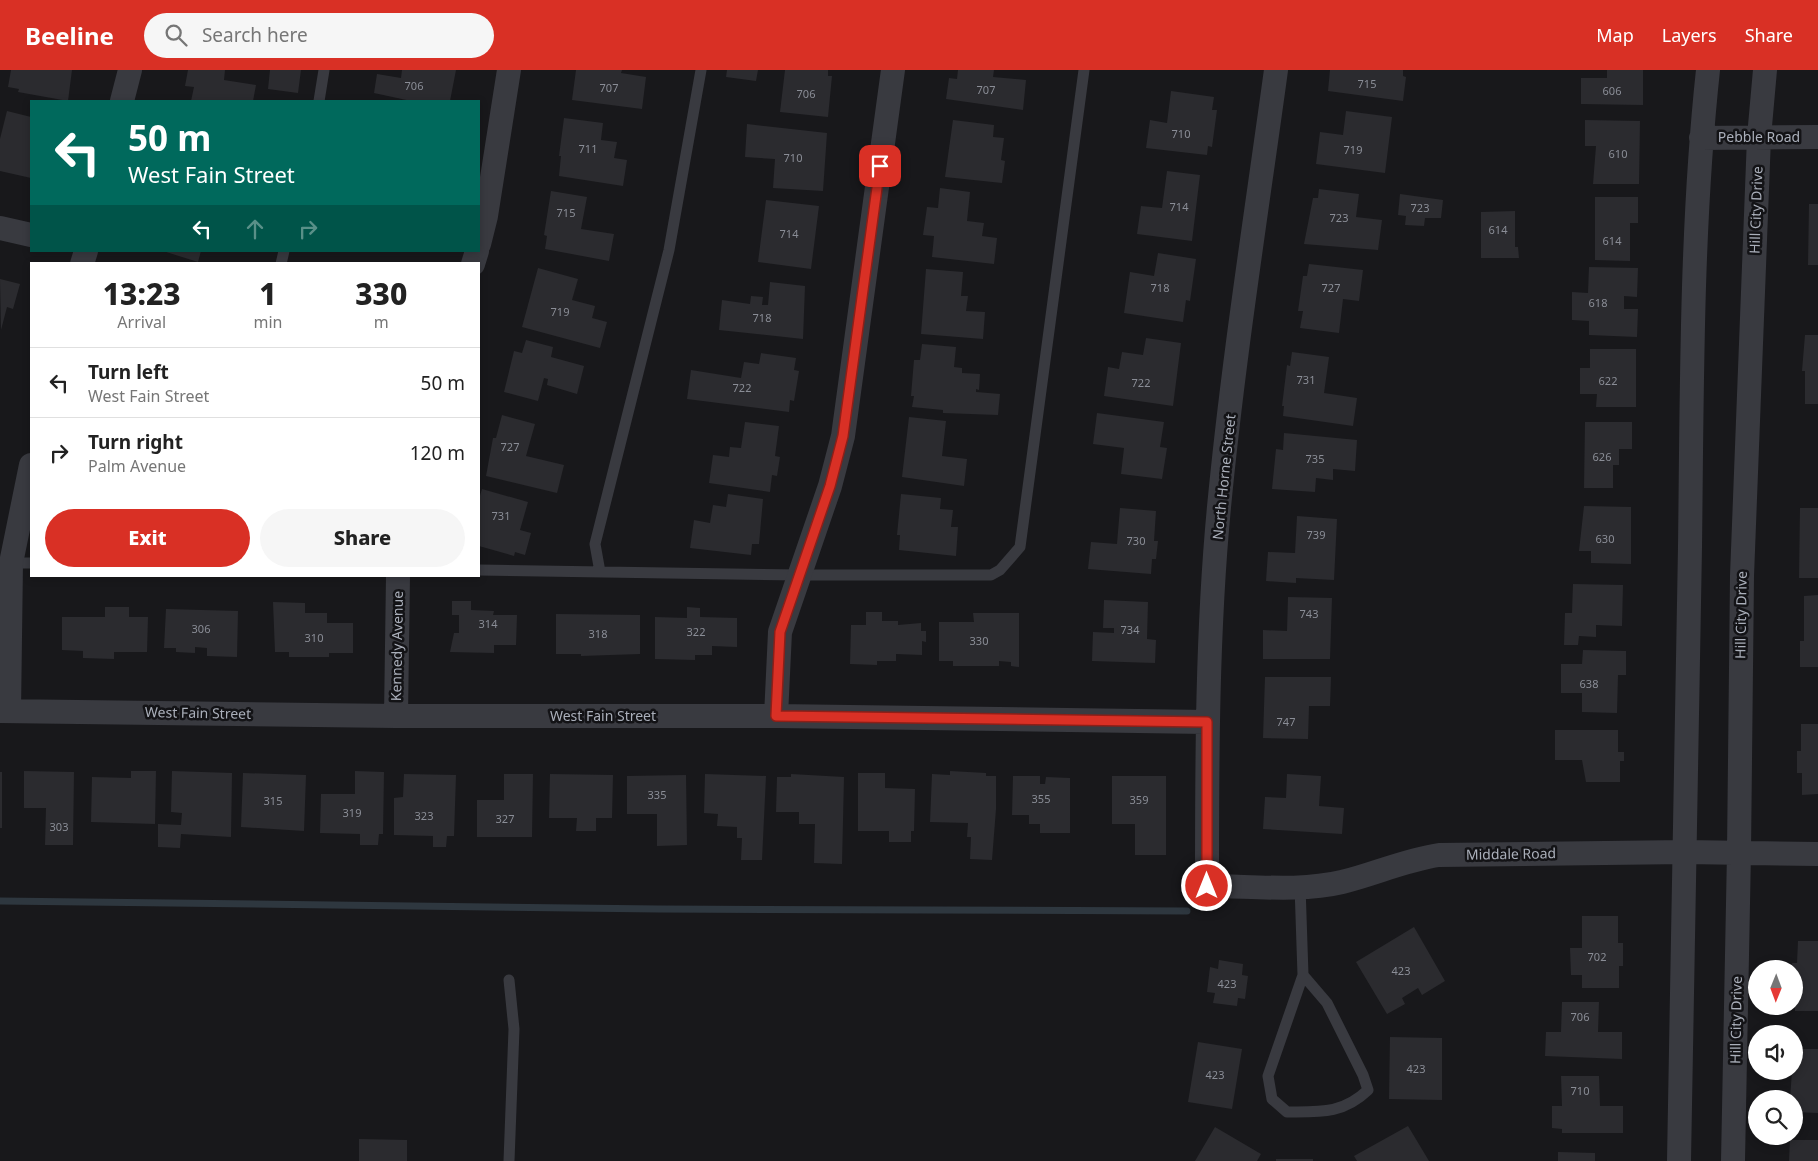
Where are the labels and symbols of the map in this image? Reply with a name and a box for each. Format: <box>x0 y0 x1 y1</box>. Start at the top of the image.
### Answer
house number: 715 <box>1358 76 1376 91</box>
house number: 706 <box>405 78 423 93</box>
house number: 707 <box>600 80 618 95</box>
house number: 707 <box>977 82 995 97</box>
house number: 606 <box>1603 83 1621 98</box>
house number: 706 <box>797 86 815 101</box>
house number: 710 <box>1172 126 1190 141</box>
street label: Pebble Road <box>1718 127 1800 146</box>
house number: 711 <box>579 141 597 156</box>
house number: 719 <box>1344 142 1362 157</box>
pin <box>859 145 901 187</box>
house number: 610 <box>1609 146 1627 161</box>
house number: 710 <box>784 150 802 165</box>
street label: Hill City Drive <box>1744 166 1767 254</box>
house number: 714 <box>1170 199 1189 214</box>
house number: 723 <box>1411 200 1429 215</box>
house number: 715 <box>557 205 575 220</box>
house number: 723 <box>1330 210 1348 225</box>
house number: 614 <box>1489 222 1508 237</box>
house number: 714 <box>780 226 799 241</box>
house number: 614 <box>1603 233 1622 248</box>
house number: 718 <box>1151 280 1169 295</box>
house number: 727 <box>1322 280 1340 295</box>
house number: 618 <box>1589 295 1607 310</box>
house number: 719 <box>551 304 569 319</box>
house number: 718 <box>753 310 771 325</box>
house number: 731 <box>1297 372 1315 387</box>
house number: 622 <box>1599 373 1617 388</box>
house number: 722 <box>1132 375 1150 390</box>
house number: 722 <box>733 380 751 395</box>
street label: North Horne Street <box>1207 413 1240 541</box>
house number: 727 <box>501 439 519 454</box>
house number: 626 <box>1593 449 1611 464</box>
house number: 735 <box>1306 451 1324 466</box>
house number: 731 <box>492 508 510 523</box>
house number: 739 <box>1307 527 1325 542</box>
house number: 630 <box>1596 531 1614 546</box>
house number: 730 <box>1127 533 1145 548</box>
street label: Hill City Drive <box>1730 571 1751 659</box>
street label: Kennedy Avenue <box>386 591 407 701</box>
house number: 743 <box>1300 606 1318 621</box>
house number: 314 <box>479 616 498 631</box>
house number: 306 <box>192 621 210 636</box>
house number: 734 <box>1121 622 1140 637</box>
house number: 322 <box>687 624 705 639</box>
house number: 318 <box>589 626 607 641</box>
house number: 310 <box>305 630 323 645</box>
house number: 330 <box>970 633 988 648</box>
house number: 638 <box>1580 676 1598 691</box>
street label: West Fain Street <box>145 702 251 723</box>
street label: West Fain Street <box>550 706 656 725</box>
house number: 747 <box>1277 714 1295 729</box>
house number: 335 <box>648 787 666 802</box>
house number: 355 <box>1032 791 1050 806</box>
house number: 359 <box>1130 792 1148 807</box>
house number: 315 <box>264 793 282 808</box>
house number: 319 <box>343 805 361 820</box>
house number: 323 <box>415 808 433 823</box>
house number: 327 <box>496 811 514 826</box>
house number: 303 <box>50 819 68 834</box>
street label: Middale Road <box>1466 843 1556 864</box>
position arrow <box>1180 859 1232 911</box>
house number: 702 <box>1588 949 1606 964</box>
north arrow <box>1748 960 1802 1015</box>
house number: 423 <box>1392 963 1410 978</box>
house number: 423 <box>1218 976 1236 991</box>
street label: Hill City Drive <box>1725 976 1746 1064</box>
house number: 706 <box>1571 1009 1589 1024</box>
house number: 423 <box>1407 1061 1425 1076</box>
house number: 423 <box>1206 1067 1224 1082</box>
house number: 710 <box>1571 1083 1589 1098</box>

